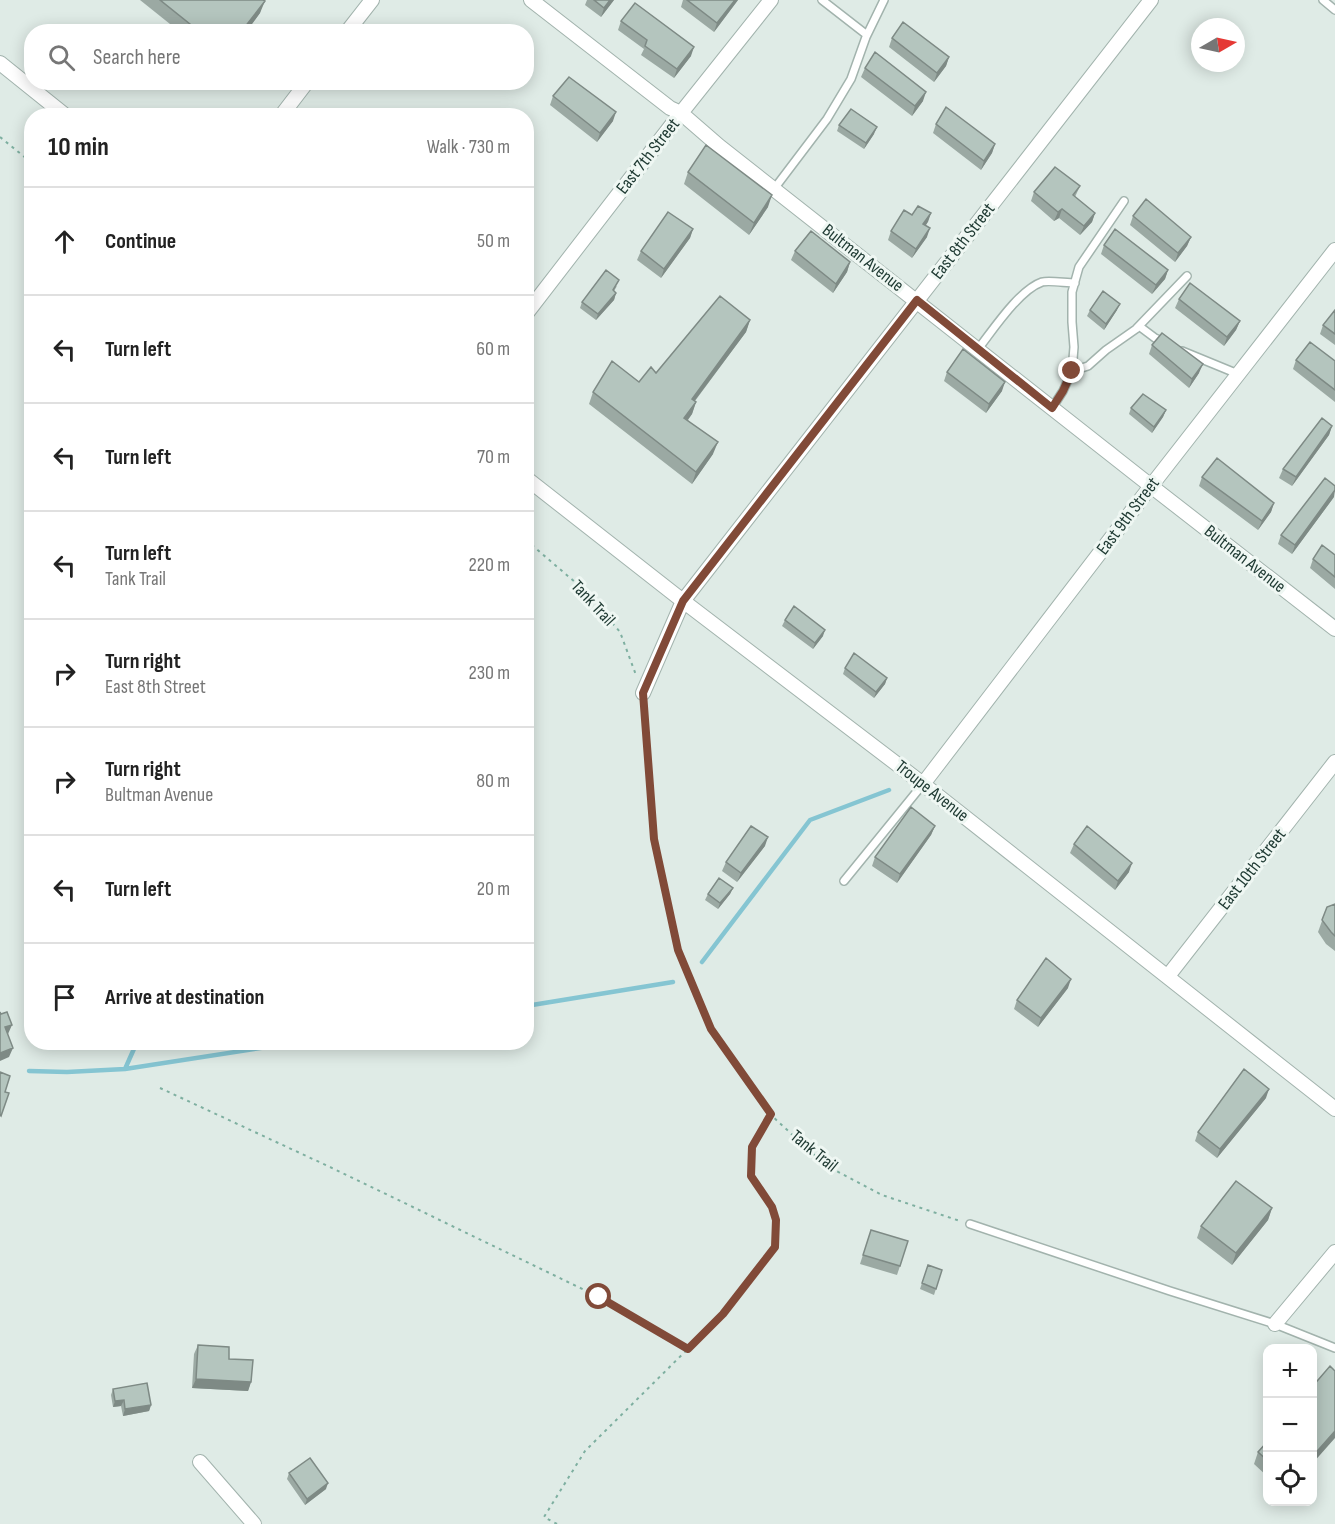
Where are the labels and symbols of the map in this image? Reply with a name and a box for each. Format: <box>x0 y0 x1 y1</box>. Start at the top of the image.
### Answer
north arrow <box>1191 18 1245 72</box>
street label: East 7th Street <box>612 114 684 198</box>
street label: East 8th Street <box>927 198 1000 283</box>
street label: Bultman Avenue <box>818 220 908 296</box>
route end <box>1058 357 1084 383</box>
street label: East 9th Street <box>1092 473 1164 559</box>
street label: Bultman Avenue <box>1200 521 1290 597</box>
street label: Tank Trail <box>567 576 619 630</box>
street label: Troupe Avenue <box>891 756 973 826</box>
street label: East 10th Street <box>1214 824 1291 914</box>
street label: Tank Trail <box>786 1126 842 1176</box>
route start <box>585 1283 611 1309</box>

